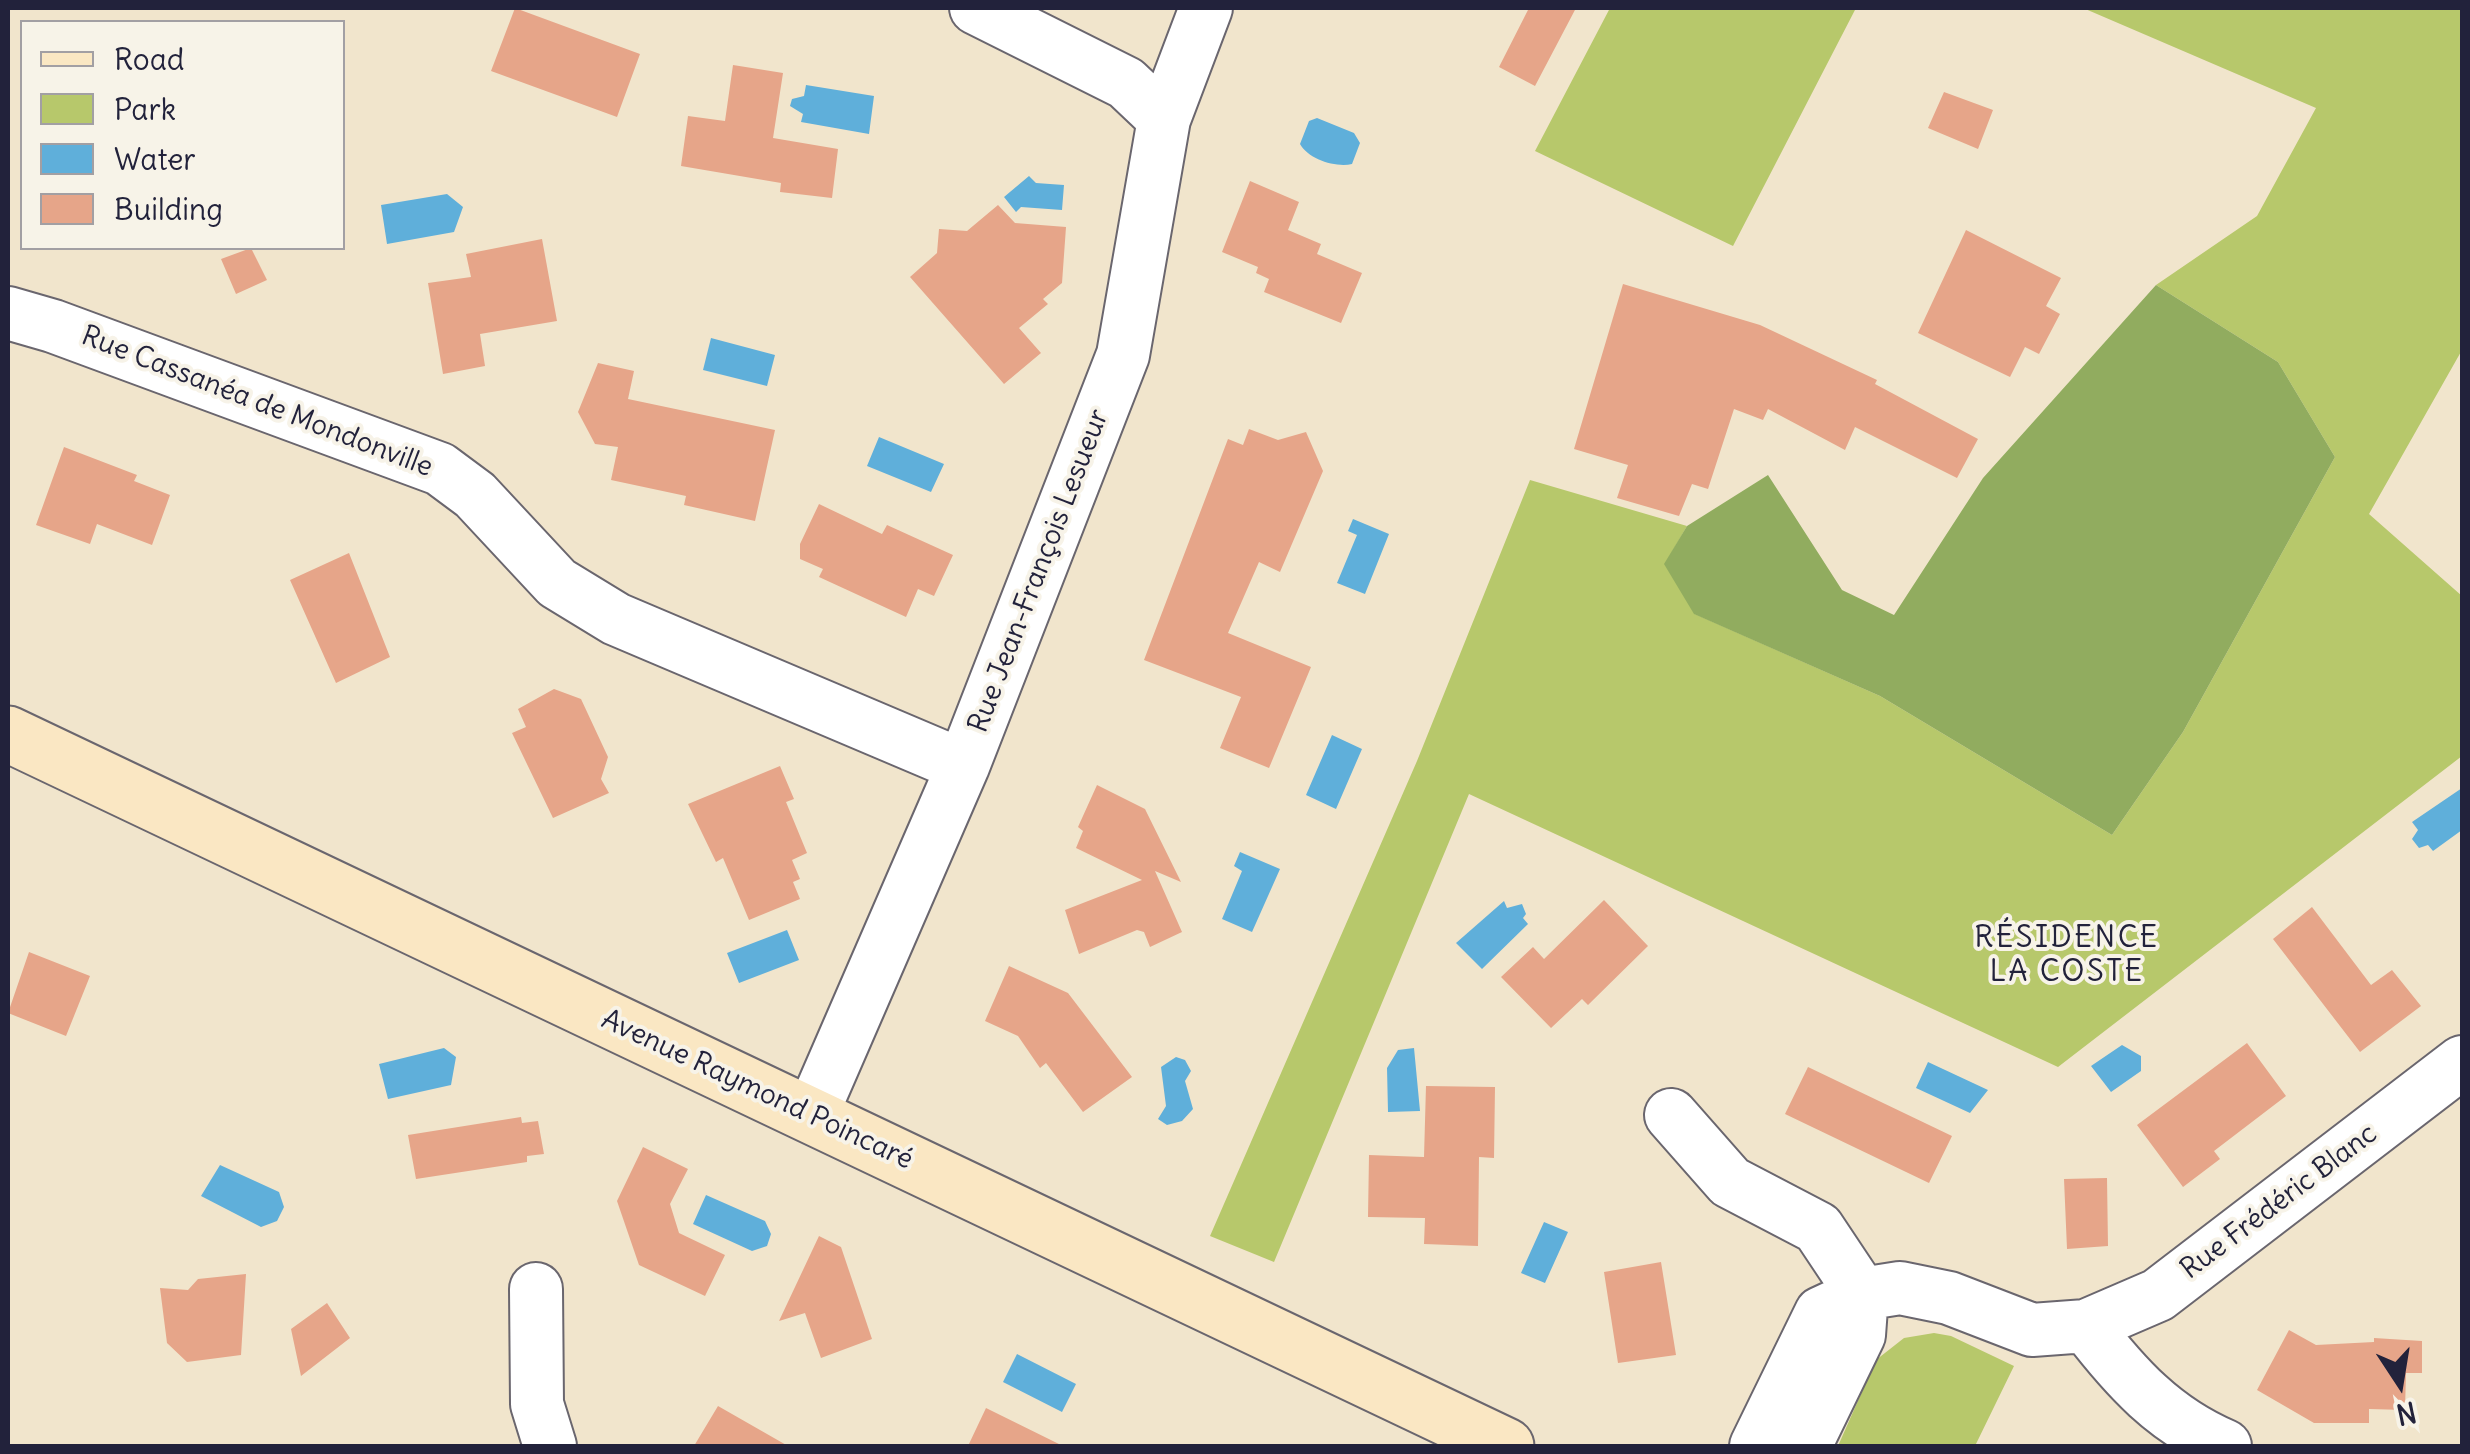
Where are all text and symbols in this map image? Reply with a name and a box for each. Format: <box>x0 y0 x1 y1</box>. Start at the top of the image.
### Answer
legend <box>20 20 345 250</box>
text: Road <box>114 40 184 78</box>
text: Park <box>114 90 176 128</box>
text: Water <box>114 140 196 178</box>
text: Building <box>114 190 223 228</box>
street label: Rue Cassanéa de Mondonville <box>77 319 437 485</box>
street label: Rue Jean-François Lesueur <box>962 405 1116 737</box>
district label: RÉSIDENCE LA COSTE <box>1974 920 2160 990</box>
street label: Avenue Raymond Poincaré <box>596 1003 918 1177</box>
street label: Rue Frédéric Blanc <box>2174 1117 2384 1287</box>
north arrow <box>2350 1334 2450 1434</box>
text: N <box>2393 1394 2419 1433</box>

